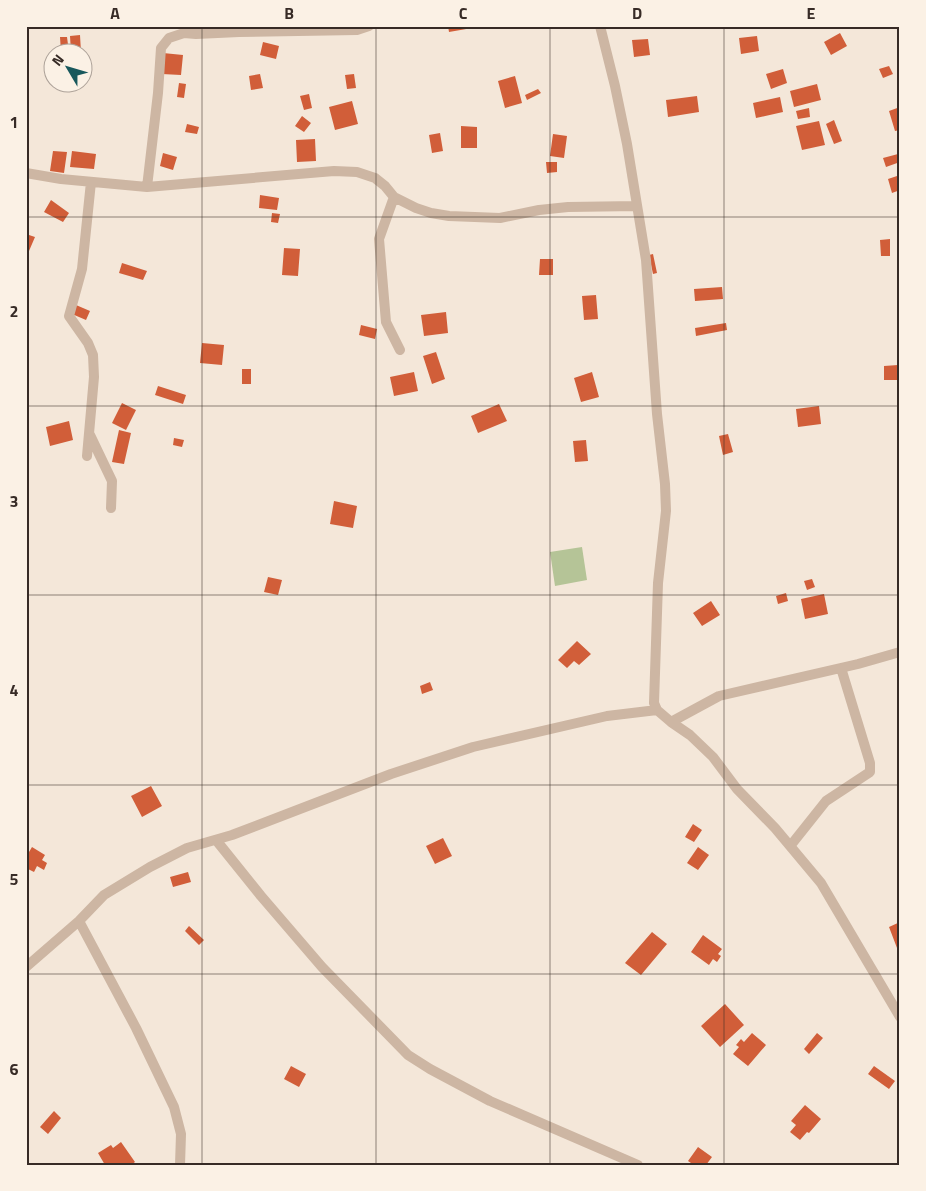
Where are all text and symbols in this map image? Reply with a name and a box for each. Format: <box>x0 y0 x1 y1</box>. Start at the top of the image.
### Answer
text: A <box>110 1 120 25</box>
text: B <box>284 1 294 25</box>
text: C <box>459 1 468 25</box>
text: D <box>632 1 642 25</box>
text: E <box>807 1 816 25</box>
north arrow <box>42 42 92 92</box>
text: N <box>46 49 69 70</box>
text: 1 <box>10 110 18 134</box>
text: 2 <box>10 299 18 323</box>
text: 3 <box>10 489 18 513</box>
text: 4 <box>10 678 19 702</box>
text: 5 <box>10 867 19 891</box>
text: 6 <box>10 1057 19 1081</box>

